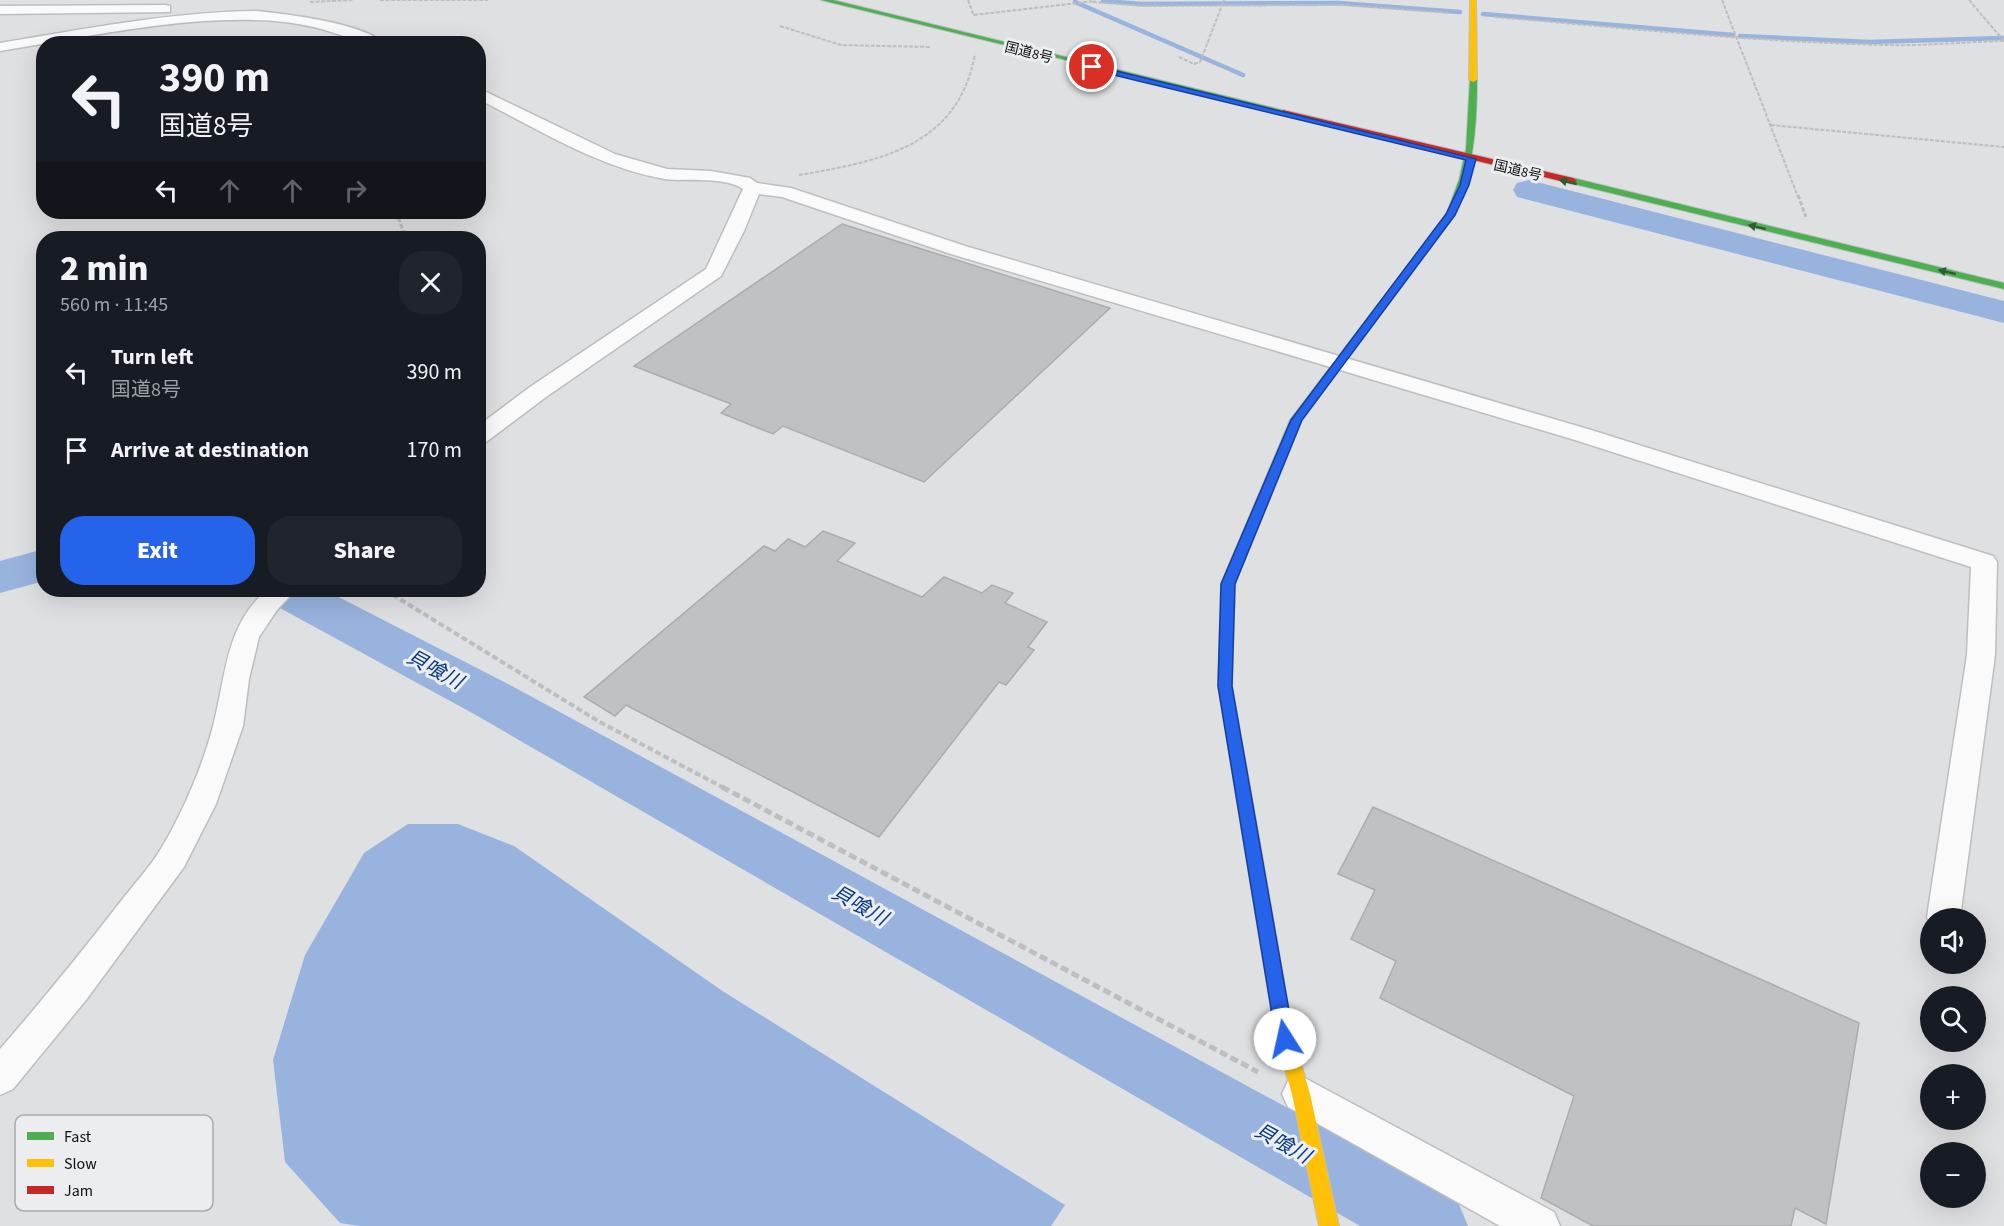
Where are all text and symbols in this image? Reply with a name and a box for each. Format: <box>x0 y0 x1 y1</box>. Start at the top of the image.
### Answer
street label: 国道8号 <box>1003 37 1055 69</box>
pin <box>1066 41 1117 92</box>
text: 390 m <box>159 48 270 108</box>
icon: arrive <box>1075 50 1108 83</box>
icon: left <box>60 60 138 138</box>
text: 国道8号 <box>159 107 253 146</box>
street label: 国道8号 <box>1492 156 1544 186</box>
icon: left <box>150 174 183 207</box>
icon: ahead <box>213 174 246 207</box>
icon: ahead <box>276 174 309 207</box>
icon: right <box>339 174 372 207</box>
one-way arrow <box>1558 177 1577 186</box>
one-way arrow <box>1748 222 1767 232</box>
text: 2 min <box>60 243 148 294</box>
button: close <box>399 251 462 314</box>
one-way arrow <box>1938 267 1956 277</box>
text: 560 m · 11:45 <box>60 291 168 319</box>
text: Turn left <box>111 341 193 373</box>
icon: left <box>60 356 93 389</box>
text: 390 m <box>407 356 462 388</box>
text: 国道8号 <box>111 376 181 404</box>
icon: arrive <box>60 434 93 467</box>
text: Arrive at destination <box>111 434 309 466</box>
text: 170 m <box>407 434 462 466</box>
button: Exit <box>60 516 255 585</box>
button: Share <box>267 516 462 585</box>
water label: 貝喰川 <box>401 643 469 697</box>
water label: 貝喰川 <box>826 879 894 934</box>
map controls <box>1920 908 1986 1208</box>
button: sound <box>1920 908 1986 974</box>
button: search <box>1920 986 1986 1052</box>
position arrow <box>1253 1007 1317 1071</box>
button: + <box>1920 1064 1986 1130</box>
legend <box>15 1115 213 1211</box>
water label: 貝喰川 <box>1249 1117 1317 1172</box>
text: Fast <box>64 1126 92 1148</box>
button: − <box>1920 1142 1986 1208</box>
text: Slow <box>64 1153 97 1175</box>
text: Jam <box>64 1180 93 1202</box>

